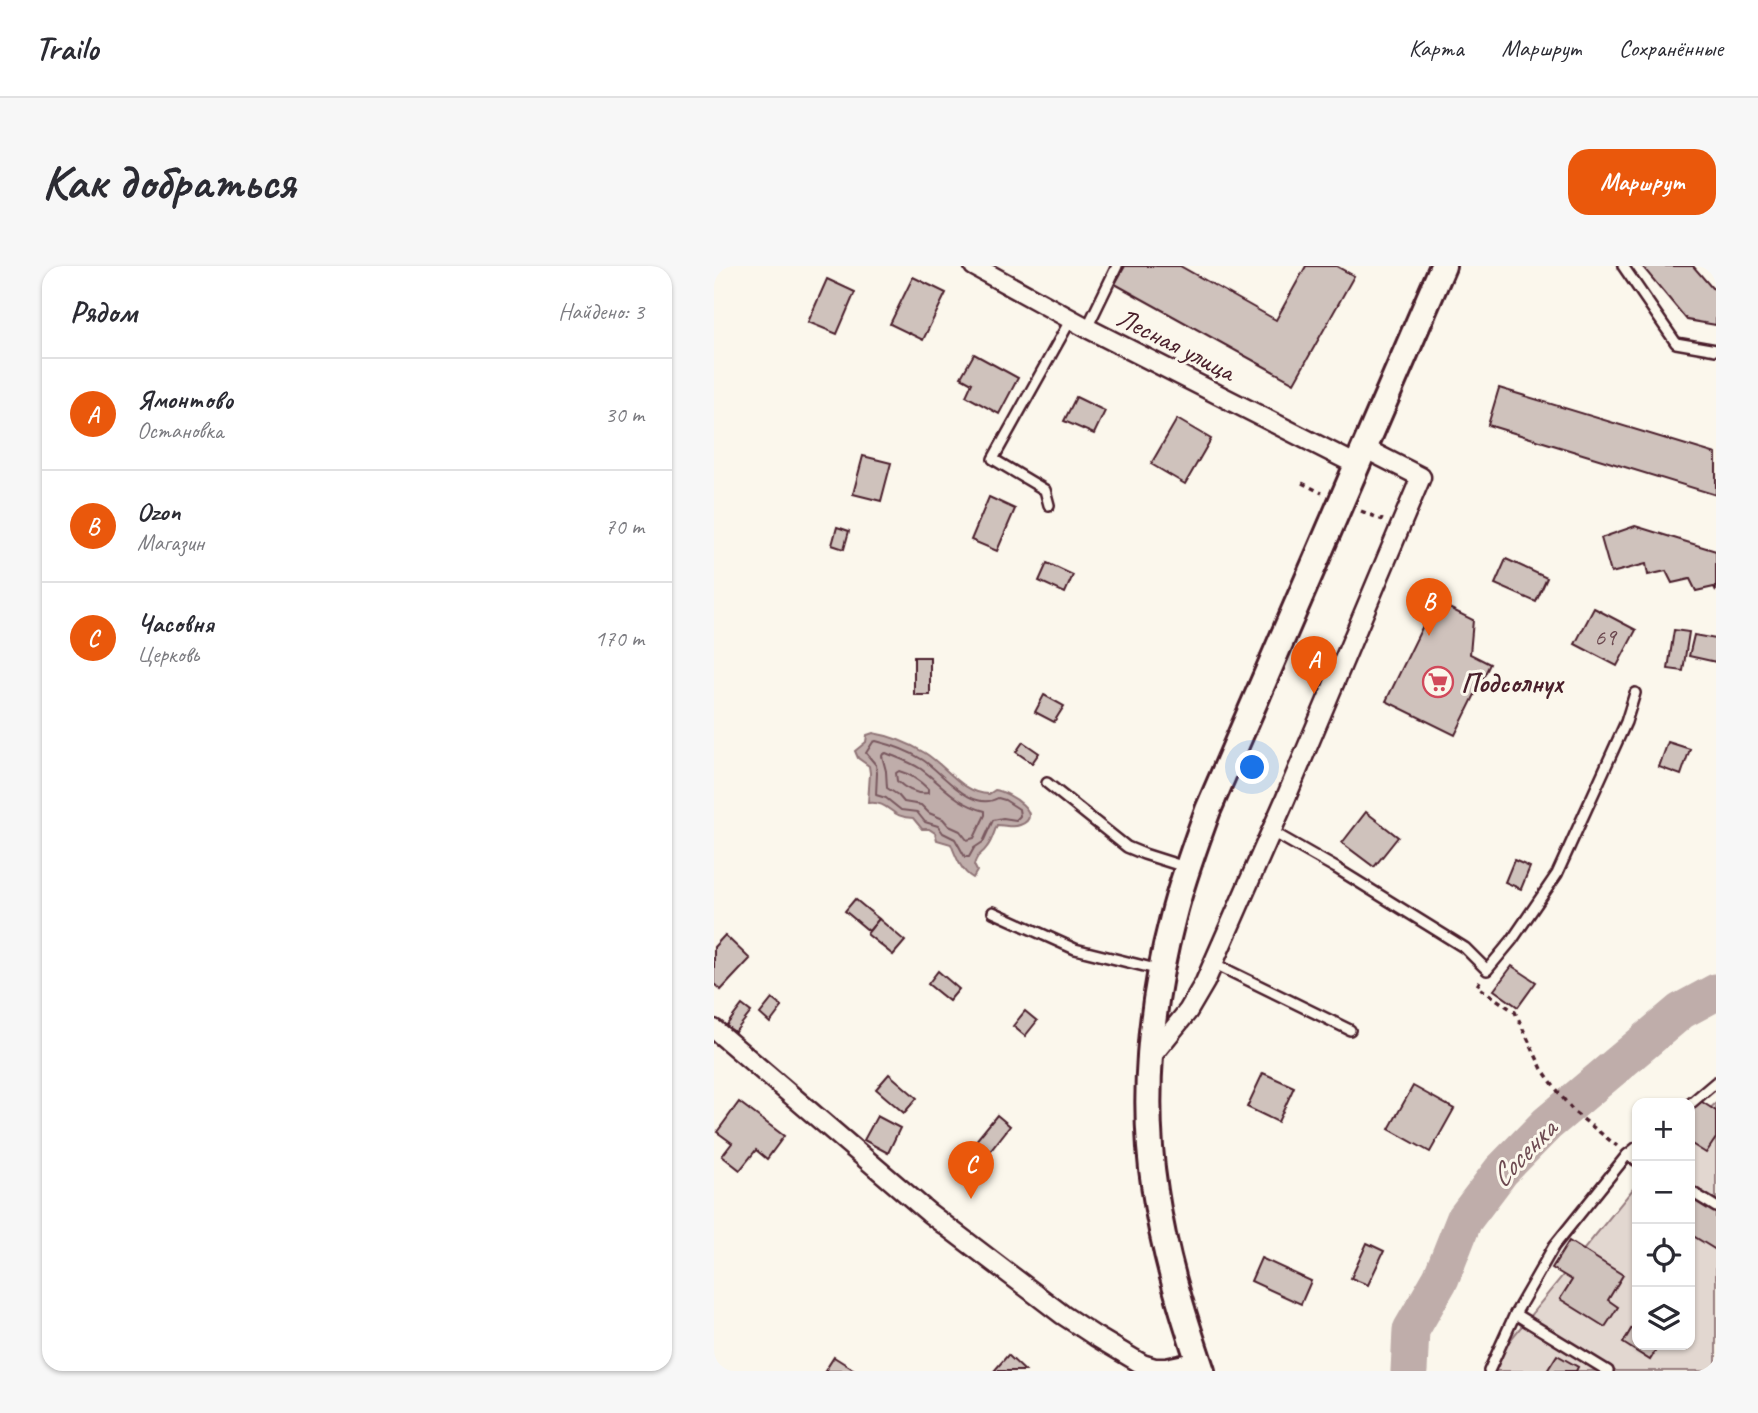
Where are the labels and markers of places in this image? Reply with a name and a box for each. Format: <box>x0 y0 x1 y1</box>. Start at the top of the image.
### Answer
pin: B <box>1406 578 1452 636</box>
pin: A <box>1291 636 1337 694</box>
supermarket icon: Подсолнух <box>1421 665 1455 699</box>
place label: Подсолнух <box>1461 665 1565 700</box>
pin: C <box>948 1141 994 1199</box>

